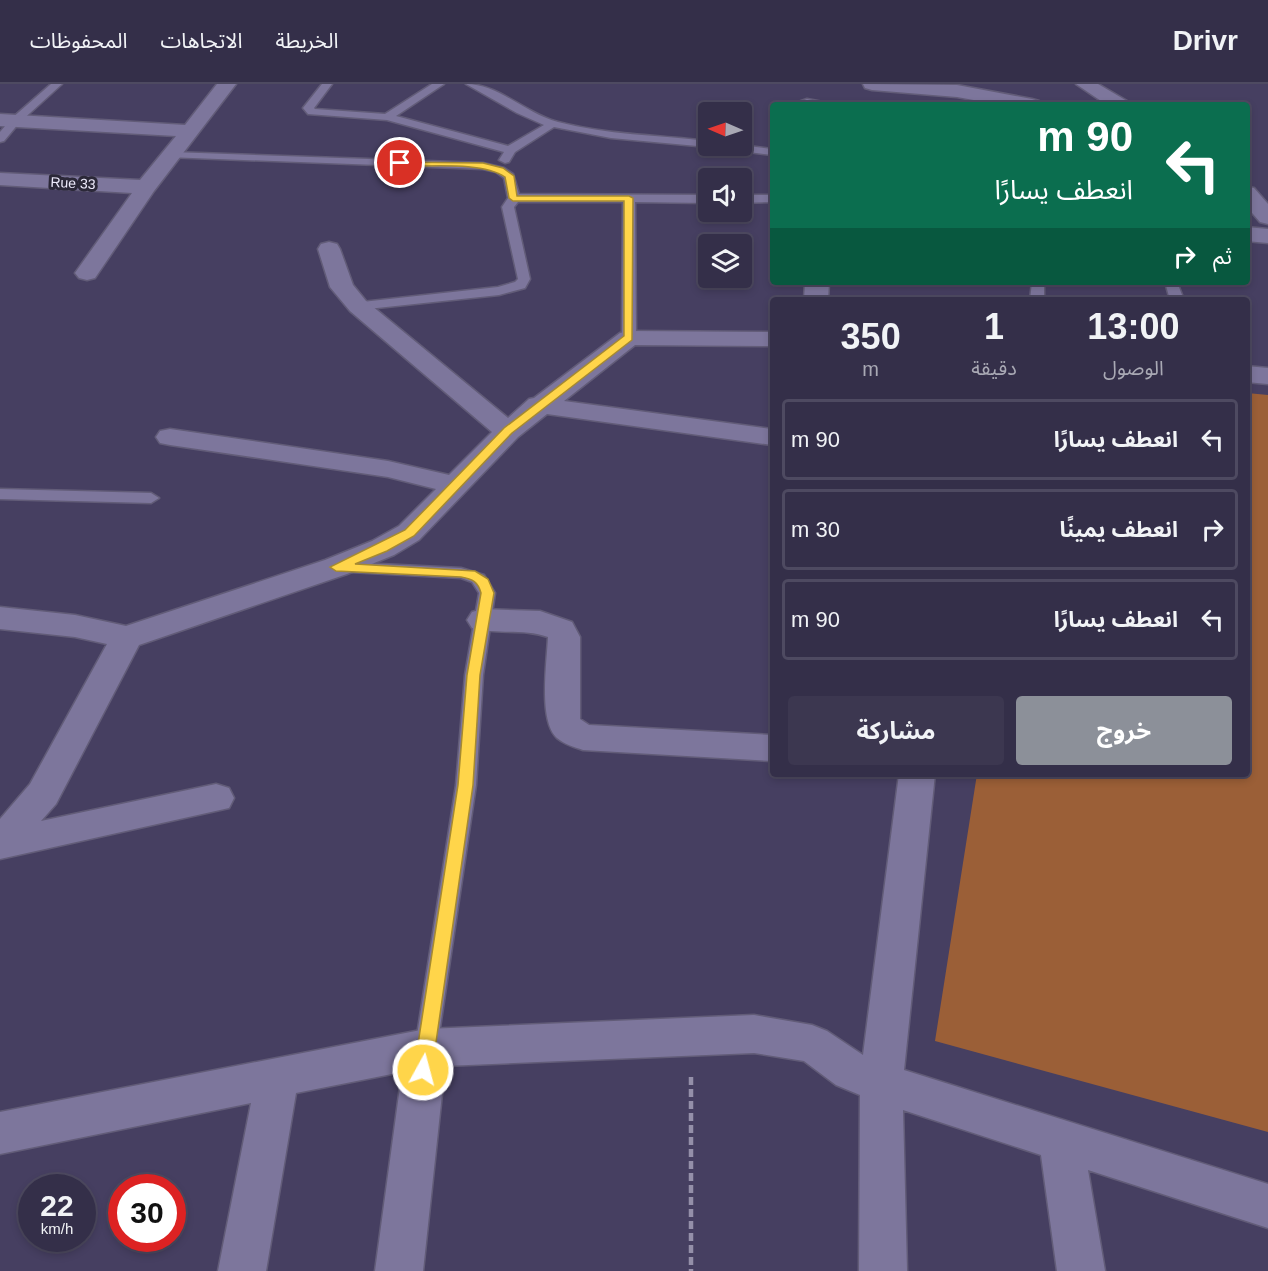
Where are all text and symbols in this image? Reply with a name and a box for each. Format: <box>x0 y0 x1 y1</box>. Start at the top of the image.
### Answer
text: Drivr <box>1173 25 1238 56</box>
text: المحفوظات <box>30 29 127 52</box>
text: الاتجاهات <box>160 29 242 52</box>
text: الخريطة <box>275 29 338 52</box>
north arrow <box>698 102 752 156</box>
map controls <box>698 102 752 288</box>
text: 90 m <box>1037 113 1133 160</box>
icon: left <box>1154 126 1232 204</box>
pin <box>374 137 425 188</box>
icon: arrive <box>383 146 416 179</box>
button: sound <box>698 168 752 222</box>
street label: Rue 33 <box>50 174 96 192</box>
text: انعطف يسارًا <box>994 175 1133 205</box>
button: layers <box>698 234 752 288</box>
icon: right <box>1168 240 1201 273</box>
text: ثم <box>1213 244 1232 269</box>
text: 1 <box>984 306 1004 347</box>
text: 13:00 <box>1087 306 1179 347</box>
text: 350 <box>841 316 901 357</box>
text: دقيقة <box>971 357 1017 379</box>
text: الوصول <box>1103 357 1164 379</box>
text: m <box>862 358 879 380</box>
icon: left <box>1196 423 1229 456</box>
text: 90 m <box>791 427 840 452</box>
text: انعطف يسارًا <box>1054 427 1178 452</box>
icon: right <box>1196 513 1229 546</box>
text: 30 m <box>791 517 840 542</box>
text: انعطف يمينًا <box>1059 517 1178 542</box>
icon: left <box>1196 603 1229 636</box>
text: 90 m <box>791 607 840 632</box>
text: انعطف يسارًا <box>1054 607 1178 632</box>
button: مشاركة <box>788 696 1004 765</box>
button: خروج <box>1016 696 1232 765</box>
position arrow <box>391 1038 455 1102</box>
speed limit sign: 30 <box>108 1174 186 1252</box>
text: 22 <box>40 1189 74 1222</box>
text: km/h <box>41 1220 73 1237</box>

